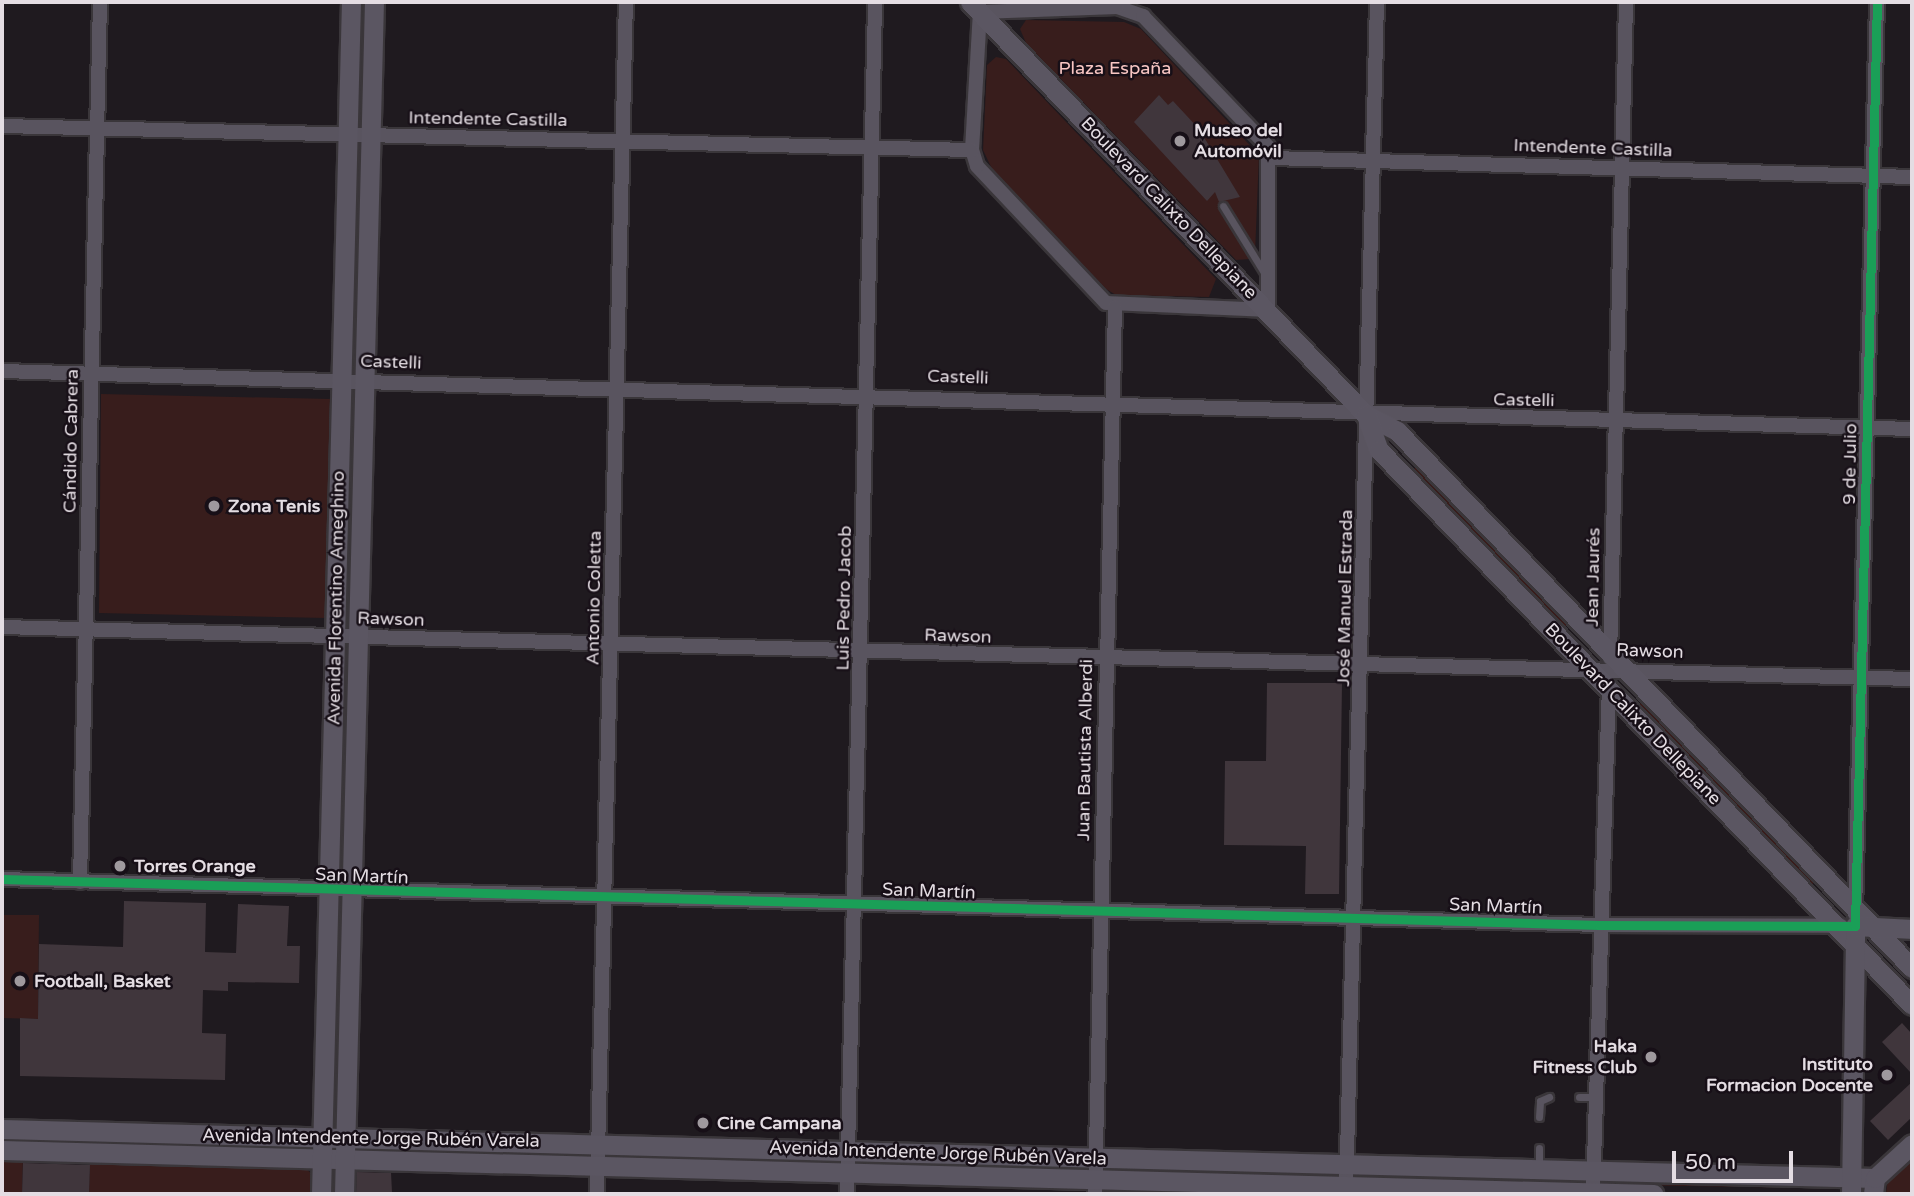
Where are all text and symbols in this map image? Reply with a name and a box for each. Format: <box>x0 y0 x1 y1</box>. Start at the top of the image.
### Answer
park label: Plaza España <box>1059 57 1171 79</box>
street label: Intendente Castilla <box>408 107 568 131</box>
street label: Boulevard Calixto Dellepiane <box>1076 113 1262 303</box>
place label: Museo del Automóvil <box>1194 120 1283 162</box>
marker: Museo del Automóvil <box>1172 133 1188 149</box>
street label: Intendente Castilla <box>1513 134 1673 162</box>
street label: Castelli <box>360 350 422 374</box>
street label: Castelli <box>927 365 989 389</box>
street label: Cándido Cabrera <box>59 369 83 513</box>
street label: Castelli <box>1493 389 1555 411</box>
street label: 9 de Julio <box>1838 423 1862 505</box>
street label: Avenida Florentino Ameghino <box>323 471 349 725</box>
place label: Zona Tenis <box>228 495 320 517</box>
marker: Zona Tenis <box>206 498 222 514</box>
street label: José Manuel Estrada <box>1333 509 1357 687</box>
street label: Luis Pedro Jacob <box>832 525 856 671</box>
street label: Jean Jaurés <box>1581 527 1605 627</box>
street label: Antonio Coletta <box>582 531 606 665</box>
street label: Rawson <box>357 607 425 631</box>
street label: Boulevard Calixto Dellepiane <box>1540 619 1726 809</box>
street label: Rawson <box>924 624 992 648</box>
street label: Rawson <box>1616 639 1684 663</box>
street label: Juan Bautista Alberdi <box>1073 659 1097 841</box>
place label: Torres Orange <box>134 855 256 877</box>
marker: Torres Orange <box>112 858 128 874</box>
street label: San Martín <box>315 864 409 888</box>
street label: San Martín <box>882 879 976 903</box>
street label: San Martín <box>1449 894 1543 918</box>
place label: Football, Basket <box>34 970 171 992</box>
marker: Football, Basket <box>12 973 28 989</box>
place label: Haka Fitness Club <box>1532 1036 1637 1078</box>
marker: Haka Fitness Club <box>1643 1049 1659 1065</box>
place label: Instituto Formacion Docente <box>1706 1054 1873 1096</box>
marker: Instituto Formacion Docente <box>1879 1067 1895 1083</box>
place label: Cine Campana <box>717 1112 842 1134</box>
marker: Cine Campana <box>695 1115 711 1131</box>
street label: Avenida Intendente Jorge Rubén Varela <box>202 1124 540 1152</box>
street label: Avenida Intendente Jorge Rubén Varela <box>769 1136 1107 1170</box>
scale bar <box>1676 1136 1797 1180</box>
text: 50 m <box>1685 1150 1736 1175</box>

